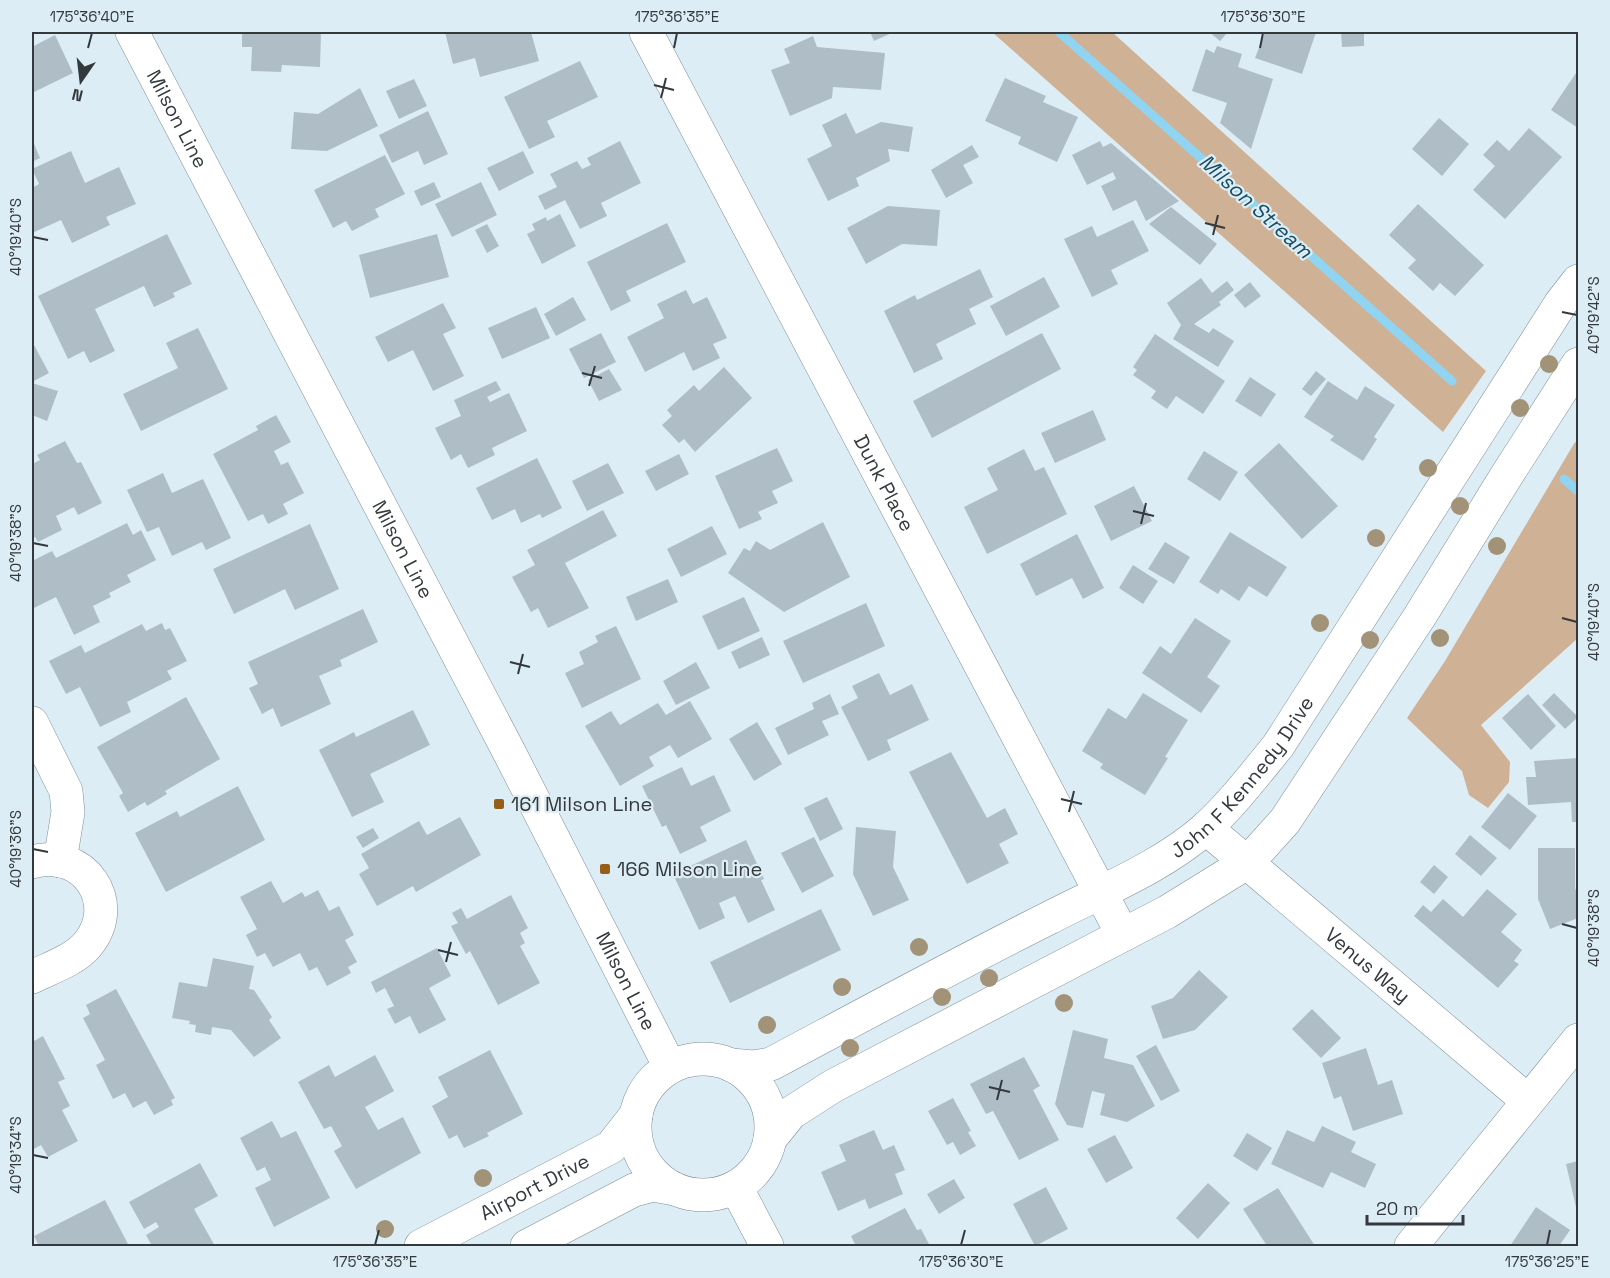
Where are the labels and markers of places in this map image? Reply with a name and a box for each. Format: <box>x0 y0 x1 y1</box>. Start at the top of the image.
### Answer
place label: 161 Milson Line <box>511 791 652 817</box>
marker: 161 Milson Line <box>492 797 506 811</box>
place label: 166 Milson Line <box>617 856 762 882</box>
marker: 166 Milson Line <box>598 862 612 876</box>

